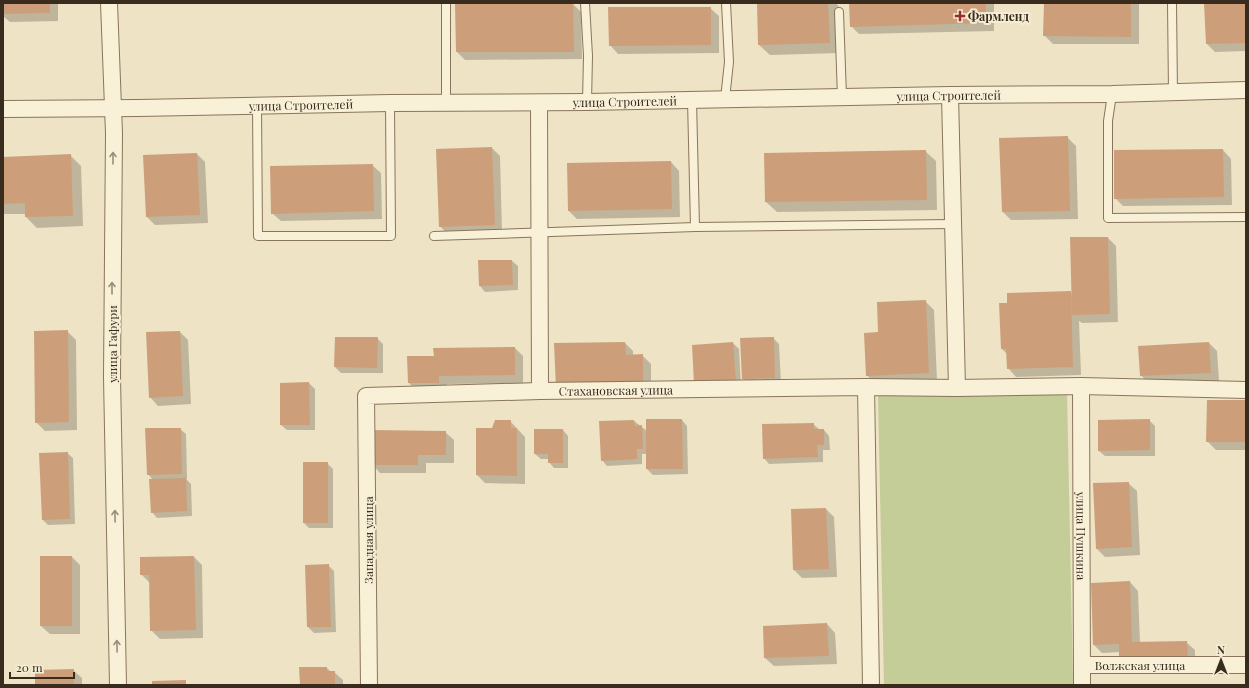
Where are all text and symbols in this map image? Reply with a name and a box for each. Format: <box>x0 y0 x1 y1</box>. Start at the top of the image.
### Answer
place label: Фармленд <box>968 8 1029 24</box>
marker: Фармленд <box>955 11 965 21</box>
street label: улица Строителей <box>896 87 1002 104</box>
street label: улица Строителей <box>572 92 678 110</box>
street label: улица Строителей <box>248 96 354 114</box>
one-way arrow <box>109 152 117 165</box>
one-way arrow <box>108 282 116 295</box>
street label: улица Гафури <box>104 305 120 384</box>
street label: Стахановская улица <box>559 381 673 399</box>
street label: улица Пушкина <box>1073 491 1090 580</box>
street label: Западная улица <box>360 496 376 584</box>
one-way arrow <box>111 510 118 523</box>
one-way arrow <box>113 640 121 653</box>
north arrow <box>1201 640 1241 680</box>
text: N <box>1217 642 1225 657</box>
scale bar <box>10 654 74 680</box>
street label: Волжская улица <box>1095 657 1185 673</box>
text: 20 m <box>16 659 43 675</box>

